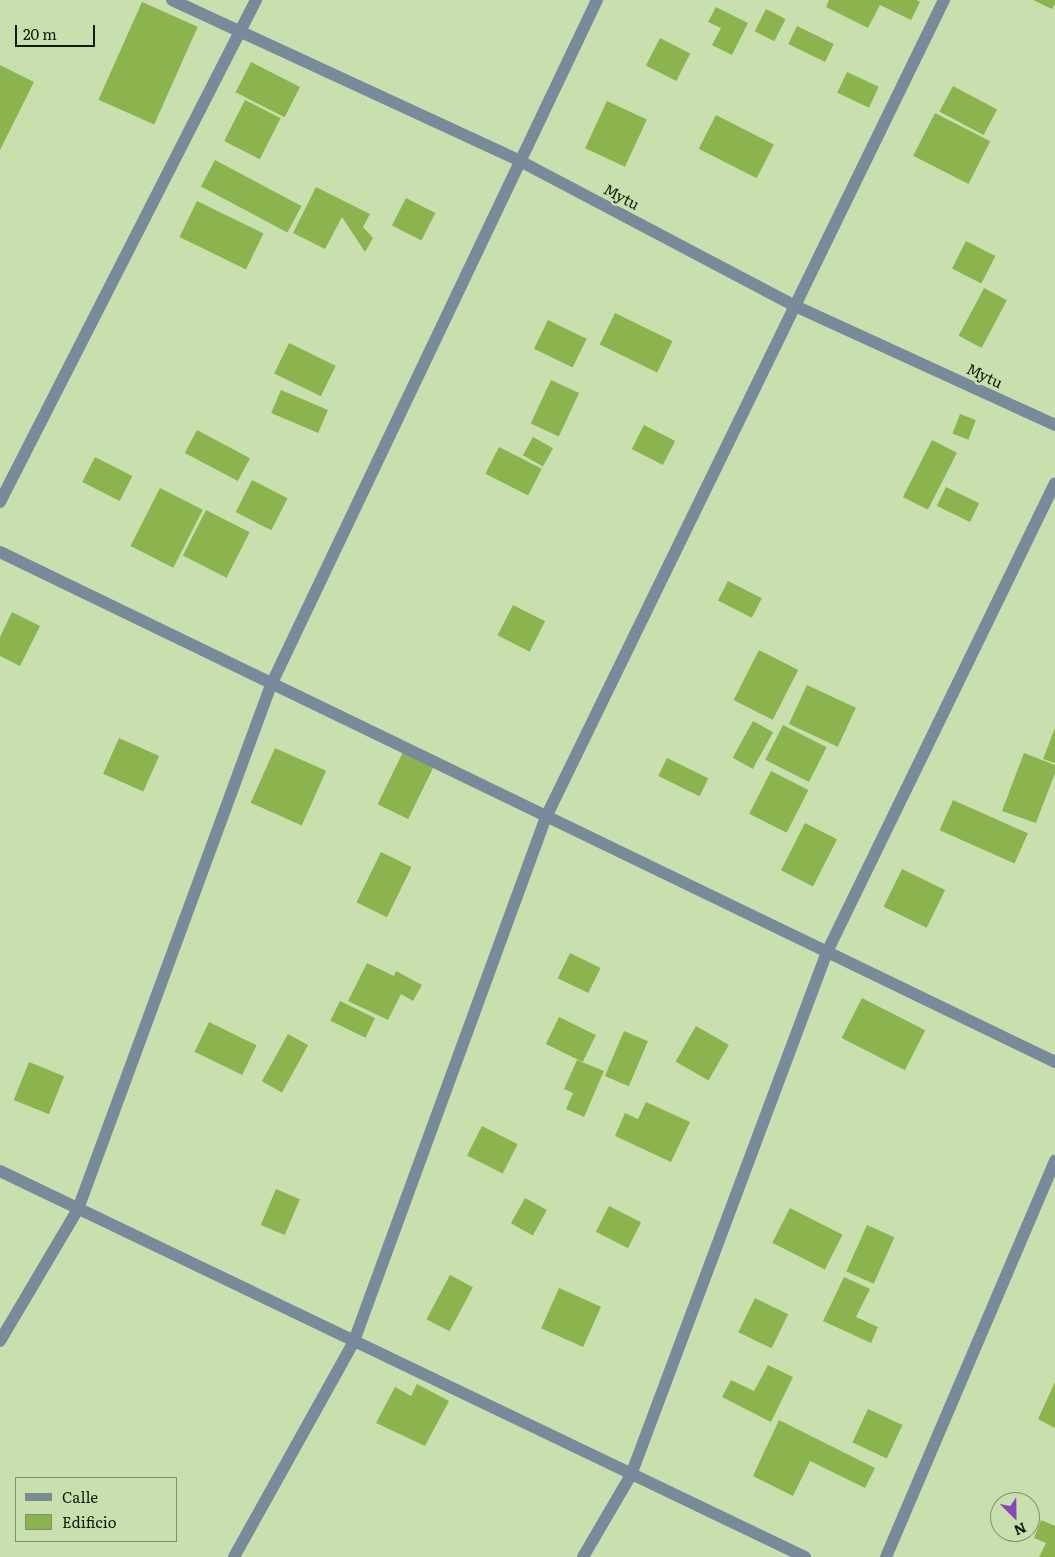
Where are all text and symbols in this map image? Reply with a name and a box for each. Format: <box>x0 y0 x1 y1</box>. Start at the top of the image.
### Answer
scale bar <box>18 15 98 47</box>
text: 20 m <box>23 22 57 45</box>
street label: Mytu <box>601 179 643 213</box>
street label: Mytu <box>964 359 1006 391</box>
legend <box>15 1477 178 1542</box>
text: Calle <box>62 1485 98 1508</box>
north arrow <box>990 1492 1040 1542</box>
text: Edificio <box>62 1510 117 1533</box>
text: N <box>1011 1518 1030 1541</box>

